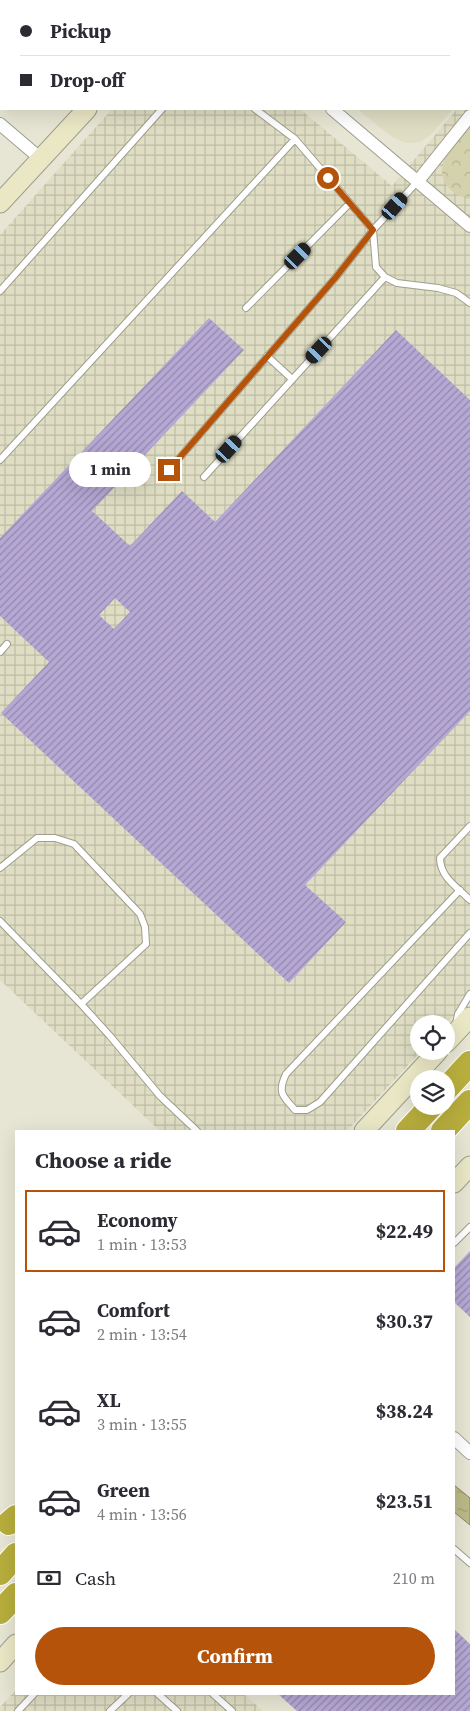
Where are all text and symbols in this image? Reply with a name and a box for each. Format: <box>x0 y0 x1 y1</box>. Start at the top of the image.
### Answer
text: Pickup <box>50 18 111 44</box>
text: Drop-off <box>50 67 124 93</box>
route start <box>317 167 339 189</box>
car <box>379 190 410 222</box>
car <box>282 240 313 272</box>
car <box>303 334 334 366</box>
car <box>213 433 244 465</box>
callout: 1 min <box>69 452 152 488</box>
text: 1 min <box>89 458 131 480</box>
route end <box>158 459 180 481</box>
map controls <box>410 1015 455 1115</box>
button: locate <box>410 1015 455 1060</box>
button: layers <box>410 1070 455 1115</box>
text: Choose a ride <box>35 1145 172 1175</box>
text: Economy <box>97 1207 178 1233</box>
icon: car <box>37 1209 82 1254</box>
text: $22.49 <box>376 1218 433 1244</box>
text: 1 min · 13:53 <box>97 1233 187 1255</box>
text: Comfort <box>97 1297 170 1323</box>
icon: car <box>37 1299 82 1344</box>
text: $30.37 <box>376 1308 433 1334</box>
text: 2 min · 13:54 <box>97 1323 187 1345</box>
text: XL <box>97 1387 120 1413</box>
icon: car <box>37 1389 82 1434</box>
text: $38.24 <box>376 1398 433 1424</box>
text: 3 min · 13:55 <box>97 1413 187 1435</box>
text: Green <box>97 1477 150 1503</box>
icon: car <box>37 1479 82 1524</box>
text: $23.51 <box>376 1488 433 1514</box>
text: 4 min · 13:56 <box>97 1503 187 1525</box>
icon: cash <box>35 1564 63 1592</box>
text: Cash <box>75 1565 116 1591</box>
text: 210 m <box>393 1567 435 1589</box>
button: Confirm <box>35 1627 435 1685</box>

